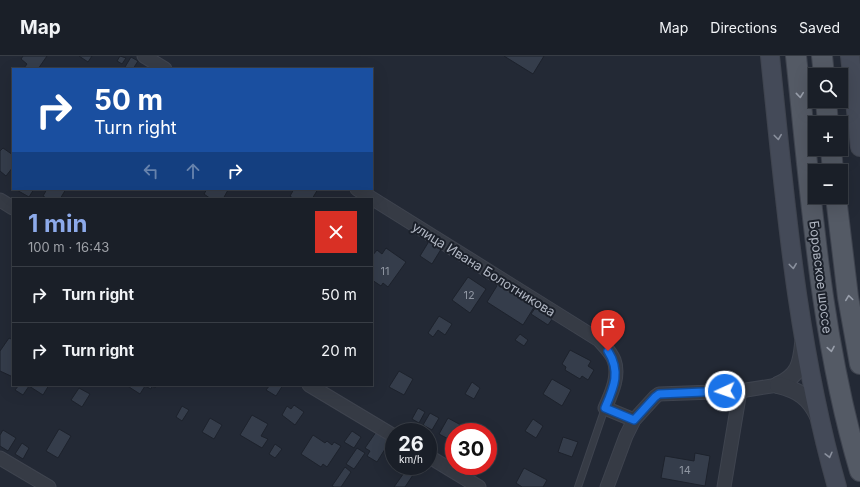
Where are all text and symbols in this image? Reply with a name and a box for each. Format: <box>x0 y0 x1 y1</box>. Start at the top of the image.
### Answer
text: Map <box>20 16 61 39</box>
text: Map <box>659 19 688 36</box>
text: Directions <box>710 19 777 36</box>
text: Saved <box>799 19 840 36</box>
map controls <box>808 68 848 204</box>
button: search <box>808 68 848 108</box>
text: 50 m <box>94 83 163 117</box>
icon: right <box>28 84 80 136</box>
one-way arrow <box>795 92 804 98</box>
button: + <box>808 116 848 156</box>
text: Turn right <box>94 117 177 138</box>
one-way arrow <box>774 134 783 140</box>
icon: left <box>140 160 162 182</box>
icon: ahead <box>182 160 204 182</box>
icon: right <box>224 160 246 182</box>
button: − <box>808 164 848 204</box>
text: 1 min <box>28 209 87 238</box>
button: close <box>315 211 357 253</box>
street label: улица Ивана Болотникова <box>409 218 559 320</box>
street label: Боровское шоссе <box>806 220 836 334</box>
text: 100 m · 16:43 <box>28 239 109 255</box>
one-way arrow <box>789 263 798 269</box>
house number: 11 <box>381 264 389 278</box>
icon: right <box>28 284 50 306</box>
text: Turn right <box>62 285 134 304</box>
text: 50 m <box>321 285 357 304</box>
house number: 12 <box>463 288 475 302</box>
one-way arrow <box>845 295 854 301</box>
pin <box>591 310 625 351</box>
icon: arrive <box>597 316 619 338</box>
icon: right <box>28 340 50 362</box>
text: Turn right <box>62 341 134 360</box>
text: 20 m <box>321 341 357 360</box>
one-way arrow <box>826 346 835 352</box>
position arrow <box>704 370 746 412</box>
speed limit sign: 30 <box>445 423 497 475</box>
text: 26 <box>398 432 424 456</box>
one-way arrow <box>824 452 832 458</box>
text: km/h <box>399 453 423 465</box>
house number: 14 <box>679 463 691 477</box>

